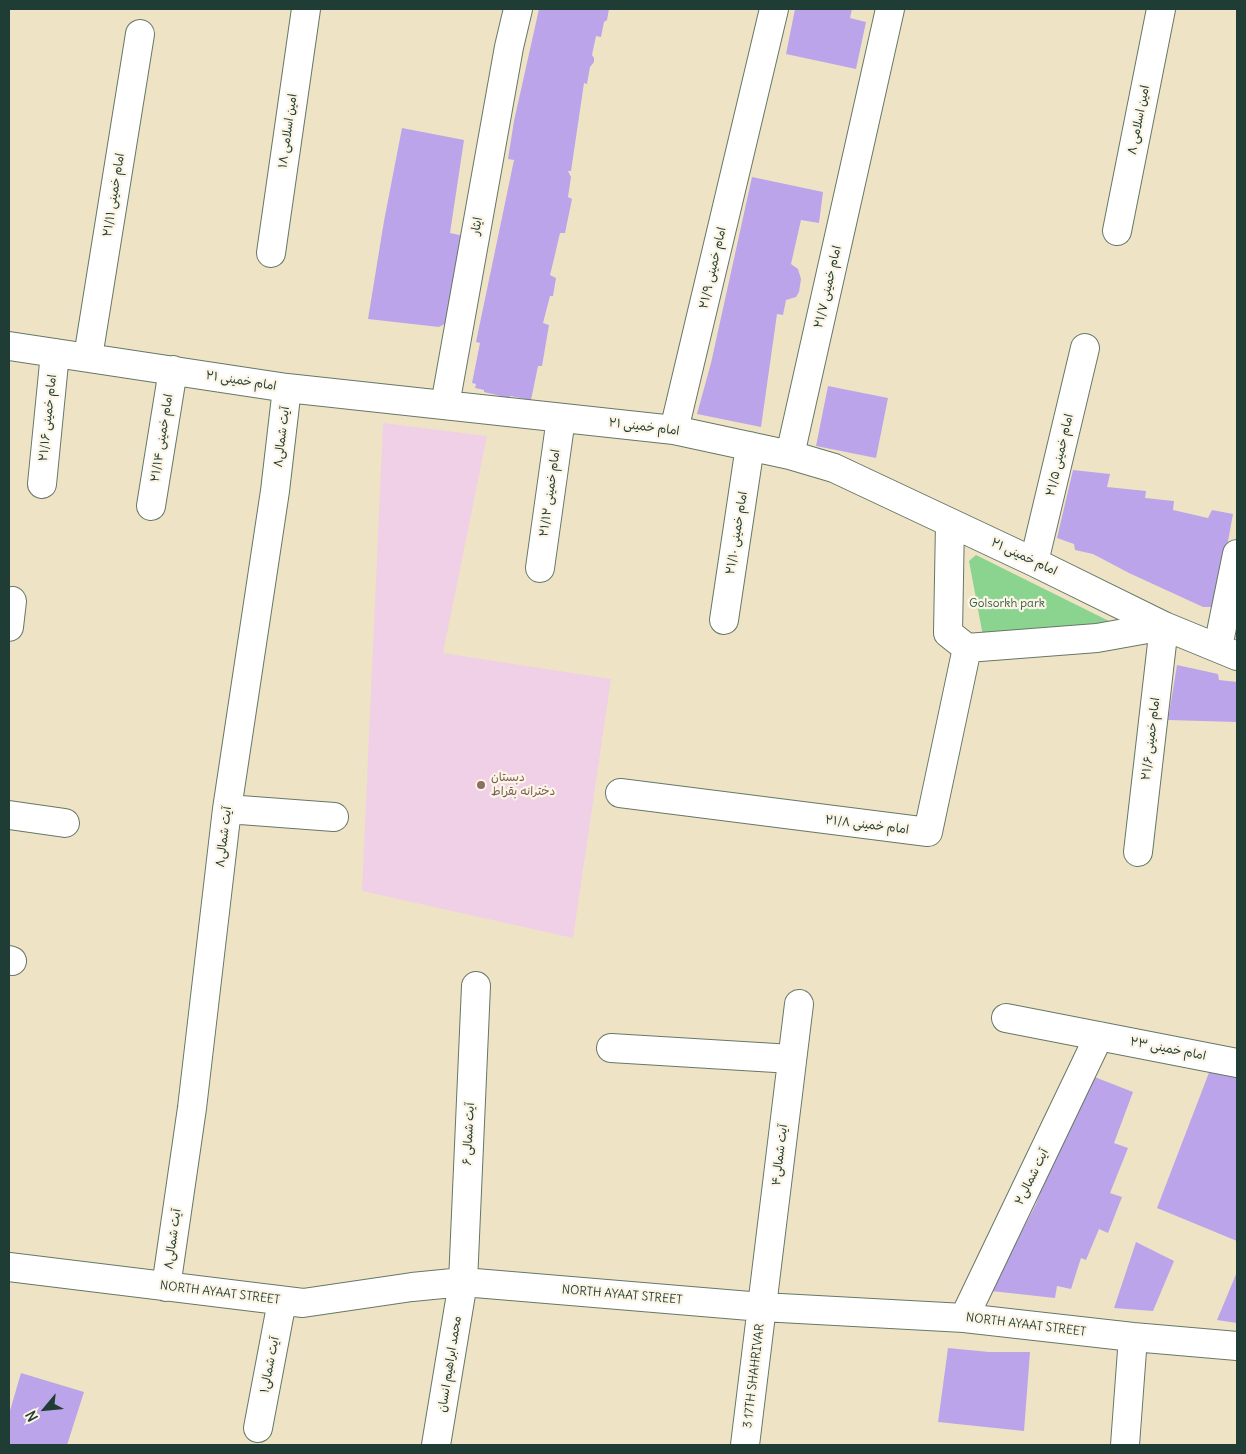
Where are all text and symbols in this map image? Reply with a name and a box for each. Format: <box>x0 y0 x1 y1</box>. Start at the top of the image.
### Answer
street label: امین اسلامی ۸ <box>1125 84 1153 156</box>
street label: امین اسلامی ۱۸ <box>276 93 300 169</box>
street label: امام خمینی ۲۱/۱۱ <box>100 152 128 238</box>
street label: ایثار <box>468 216 486 236</box>
street label: امام خمینی ۲۱/۹ <box>697 226 729 310</box>
street label: امام خمینی ۲۱/۷ <box>812 244 844 330</box>
street label: امام خمینی ۲۱ <box>205 368 277 394</box>
street label: امام خمینی ۲۱/۱۶ <box>36 374 60 462</box>
street label: امام خمینی ۲۱/۱۴ <box>148 393 176 483</box>
street label: آیت شمالی۸ <box>271 406 293 468</box>
street label: امام خمینی ۲۱/۵ <box>1044 412 1076 498</box>
street label: امام خمینی ۲۱ <box>608 416 680 438</box>
street label: امام خمینی ۲۱/۱۲ <box>537 448 563 538</box>
street label: امام خمینی ۲۱/۱۰ <box>723 490 751 576</box>
street label: امام خمینی ۲۱ <box>989 535 1059 579</box>
park label: Golsorkh park <box>969 597 1045 611</box>
street label: امام خمینی ۲۱/۶ <box>1139 697 1163 781</box>
place label: دبستان دخترانه بقراط <box>491 771 555 799</box>
marker: دبستان دخترانه بقراط <box>475 779 487 791</box>
street label: آیت شمالی۸ <box>213 806 235 868</box>
street label: امام خمینی ۲۱/۸ <box>824 813 910 837</box>
street label: امام خمینی ۲۳ <box>1129 1035 1207 1063</box>
street label: آیت شمالی ۶ <box>460 1102 478 1166</box>
street label: آیت شمالی۴ <box>769 1124 791 1186</box>
street label: آیت شمالی۲ <box>1012 1147 1052 1207</box>
street label: آیت شمالی۸ <box>162 1208 184 1270</box>
street label: NORTH AYAAT STREET <box>159 1278 281 1308</box>
street label: NORTH AYAAT STREET <box>561 1283 683 1307</box>
street label: NORTH AYAAT STREET <box>965 1310 1087 1340</box>
street label: محمد ابراهیم انسان <box>435 1315 465 1413</box>
street label: 3 17TH SHAHRIVAR <box>740 1323 768 1429</box>
street label: آیت شمالی۱ <box>257 1336 283 1394</box>
north arrow <box>20 1384 70 1434</box>
text: N <box>22 1408 42 1425</box>

